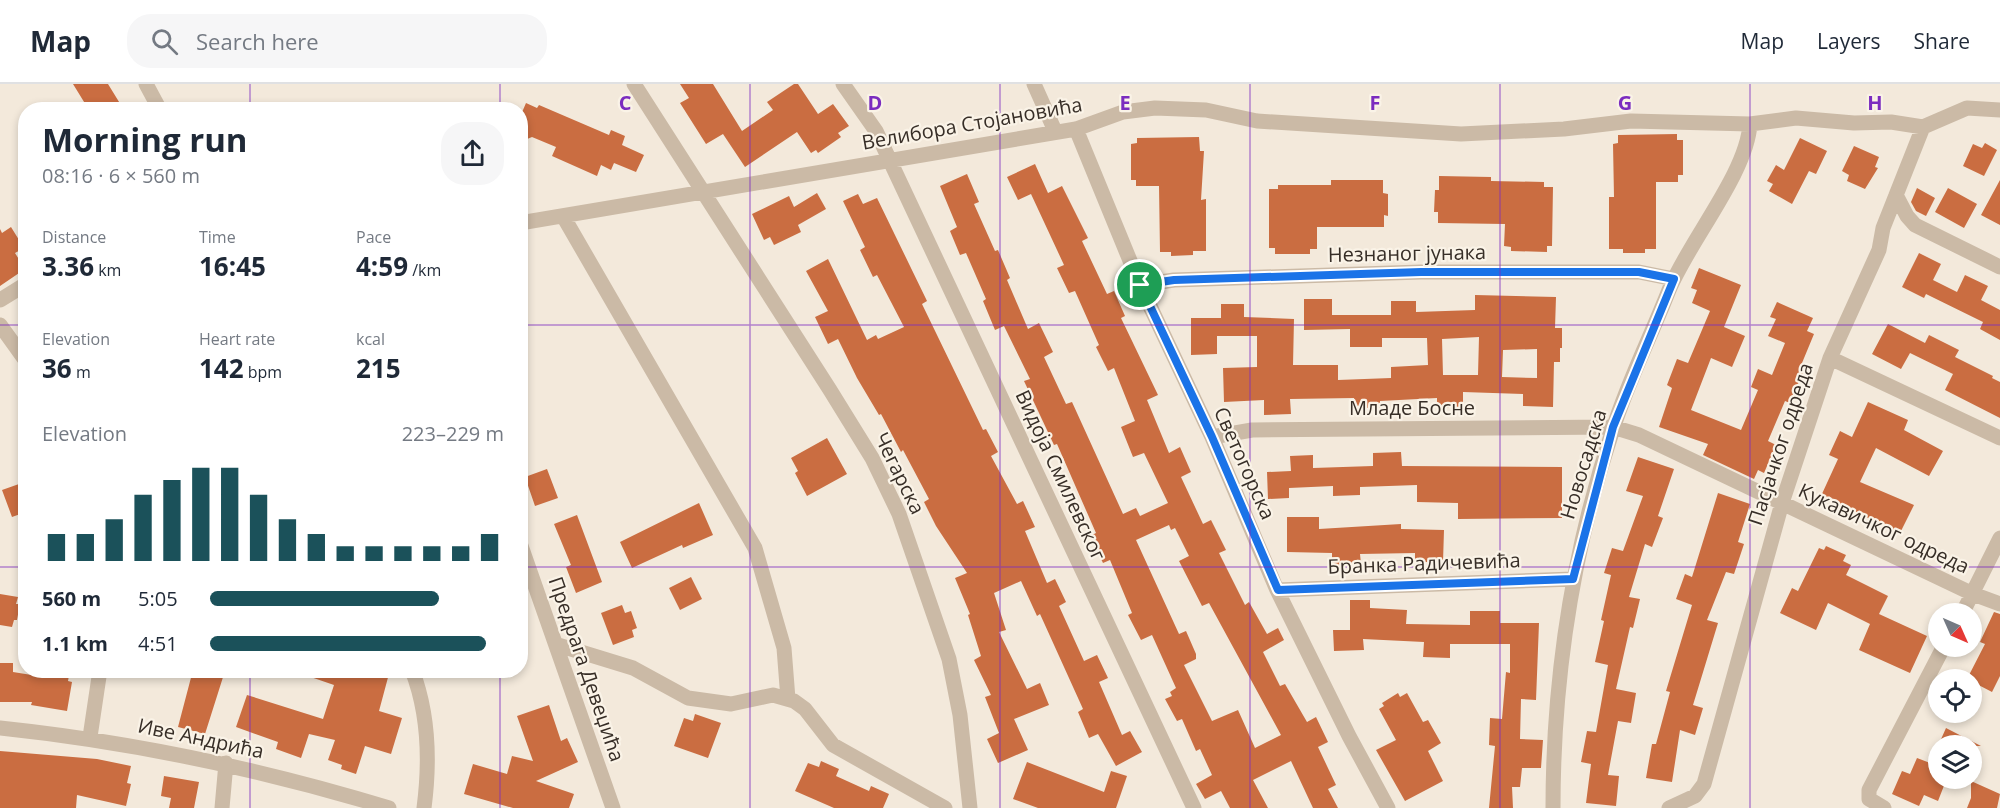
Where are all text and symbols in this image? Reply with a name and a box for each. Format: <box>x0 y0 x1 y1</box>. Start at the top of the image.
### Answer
search box <box>127 14 547 68</box>
text: Map <box>30 22 91 60</box>
icon: search <box>148 25 181 58</box>
text: Search here <box>196 26 319 56</box>
text: Map <box>1741 27 1784 55</box>
text: Layers <box>1817 27 1881 55</box>
text: Share <box>1914 27 1970 55</box>
text: C <box>619 89 632 116</box>
text: D <box>868 89 882 116</box>
text: E <box>1119 89 1131 116</box>
text: F <box>1370 89 1380 116</box>
text: G <box>1618 89 1632 116</box>
text: H <box>1867 89 1883 116</box>
street label: Велибора Стојановића <box>860 90 1084 156</box>
text: Morning run <box>42 117 248 162</box>
button: share <box>441 122 504 185</box>
text: 08:16 · 6 × 560 m <box>42 162 200 189</box>
text: Distance <box>42 226 106 248</box>
text: Time <box>199 226 236 248</box>
text: Pace <box>356 226 391 248</box>
street label: Незнаног јунака <box>1328 238 1486 268</box>
text: 3.36 <box>42 248 94 284</box>
text: 16:45 <box>199 248 266 284</box>
text: 4:59 <box>356 248 408 284</box>
text: km <box>94 259 121 281</box>
text: /km <box>408 259 441 281</box>
pin <box>1114 259 1165 310</box>
icon: arrive <box>1123 268 1156 301</box>
text: Elevation <box>42 328 110 350</box>
text: Heart rate <box>199 328 275 350</box>
text: kcal <box>356 328 385 350</box>
text: 36 <box>42 350 72 386</box>
text: 142 <box>199 350 244 386</box>
text: 215 <box>356 350 401 386</box>
street label: Пасјачког одреда <box>1741 359 1819 529</box>
text: m <box>72 361 91 383</box>
text: bpm <box>244 361 282 383</box>
street label: Видоја Смилевског <box>1010 385 1113 565</box>
street label: Младе Босне <box>1349 394 1475 421</box>
street label: Светогорска <box>1208 402 1282 524</box>
street label: Новосадска <box>1553 406 1613 522</box>
text: Elevation <box>42 420 127 447</box>
text: 223–229 m <box>402 420 504 447</box>
street label: Чегарска <box>869 427 931 519</box>
street label: Кукавичког одреда <box>1794 477 1974 579</box>
street label: Бранка Радичевића <box>1327 546 1521 580</box>
street label: Предрага Девеџића <box>543 573 631 765</box>
text: 560 m <box>42 585 101 612</box>
text: 5:05 <box>138 585 178 612</box>
north arrow <box>1928 603 1982 657</box>
map controls <box>1928 603 1982 789</box>
text: 1.1 km <box>42 630 108 657</box>
text: 4:51 <box>138 630 178 657</box>
button: locate <box>1928 669 1982 723</box>
street label: Иве Андрића <box>135 711 267 765</box>
button: layers <box>1928 735 1982 789</box>

